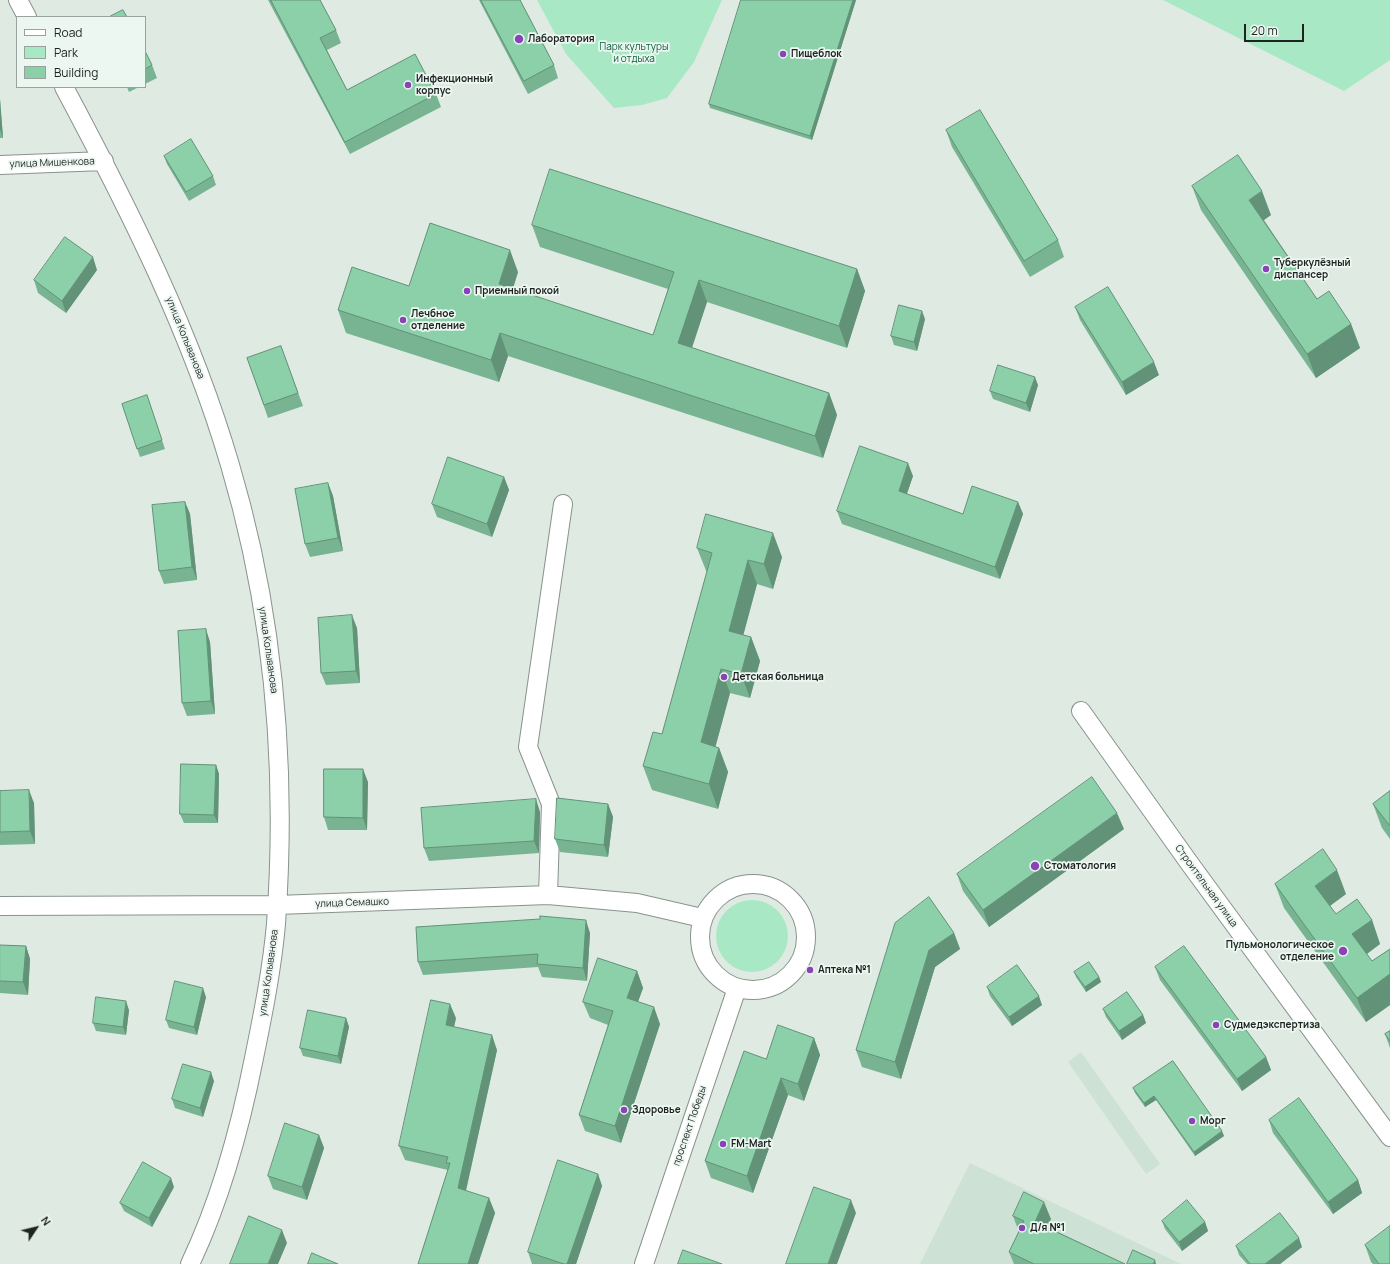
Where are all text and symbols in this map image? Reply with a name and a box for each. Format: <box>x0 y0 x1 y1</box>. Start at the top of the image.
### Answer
legend <box>16 16 146 88</box>
scale bar <box>1246 16 1306 42</box>
text: 20 m <box>1251 22 1278 39</box>
text: Road <box>54 24 82 41</box>
marker: Лаборатория <box>513 33 525 45</box>
place label: Лаборатория <box>528 33 595 45</box>
park label: Парк культуры и отдыха <box>599 41 669 64</box>
text: Park <box>54 44 78 61</box>
place label: Пищеблок <box>791 48 842 60</box>
marker: Пищеблок <box>778 49 788 59</box>
text: Building <box>54 64 98 81</box>
place label: Инфекционный корпус <box>416 73 493 96</box>
marker: Инфекционный корпус <box>403 80 413 90</box>
street label: улица Мишенкова <box>9 156 95 170</box>
place label: Туберкулёзный диспансер <box>1274 257 1351 280</box>
marker: Туберкулёзный диспансер <box>1261 264 1271 274</box>
place label: Приемный покой <box>475 285 559 297</box>
marker: Приемный покой <box>462 286 472 296</box>
street label: улица Колыванова <box>163 295 207 381</box>
place label: Лечбное отделение <box>411 308 465 332</box>
marker: Лечбное отделение <box>398 315 408 325</box>
street label: улица Колыванова <box>256 606 280 694</box>
place label: Детская больница <box>732 671 824 683</box>
marker: Детская больница <box>719 672 729 682</box>
street label: Строительная улица <box>1172 842 1240 930</box>
marker: Стоматология <box>1029 860 1041 872</box>
place label: Стоматология <box>1044 860 1116 872</box>
street label: улица Семашко <box>315 896 389 910</box>
street label: улица Колыванова <box>257 929 281 1017</box>
place label: Пульмонологическое отделение <box>1226 939 1334 962</box>
marker: Пульмонологическое отделение <box>1337 945 1349 957</box>
place label: Аптека №1 <box>818 964 871 976</box>
marker: Аптека №1 <box>805 965 815 975</box>
place label: Судмедэкспертиза <box>1224 1019 1320 1031</box>
marker: Судмедэкспертиза <box>1211 1020 1221 1030</box>
street label: проспект Победы <box>671 1084 709 1168</box>
place label: Здоровье <box>632 1104 681 1116</box>
marker: Здоровье <box>619 1105 629 1115</box>
place label: Морг <box>1200 1115 1226 1127</box>
marker: Морг <box>1187 1116 1197 1126</box>
place label: FM-Mart <box>731 1138 772 1150</box>
marker: FM-Mart <box>718 1139 728 1149</box>
north arrow <box>16 1208 56 1248</box>
text: N <box>38 1213 55 1228</box>
place label: Д/я №1 <box>1030 1222 1065 1234</box>
marker: Д/я №1 <box>1017 1223 1027 1233</box>

